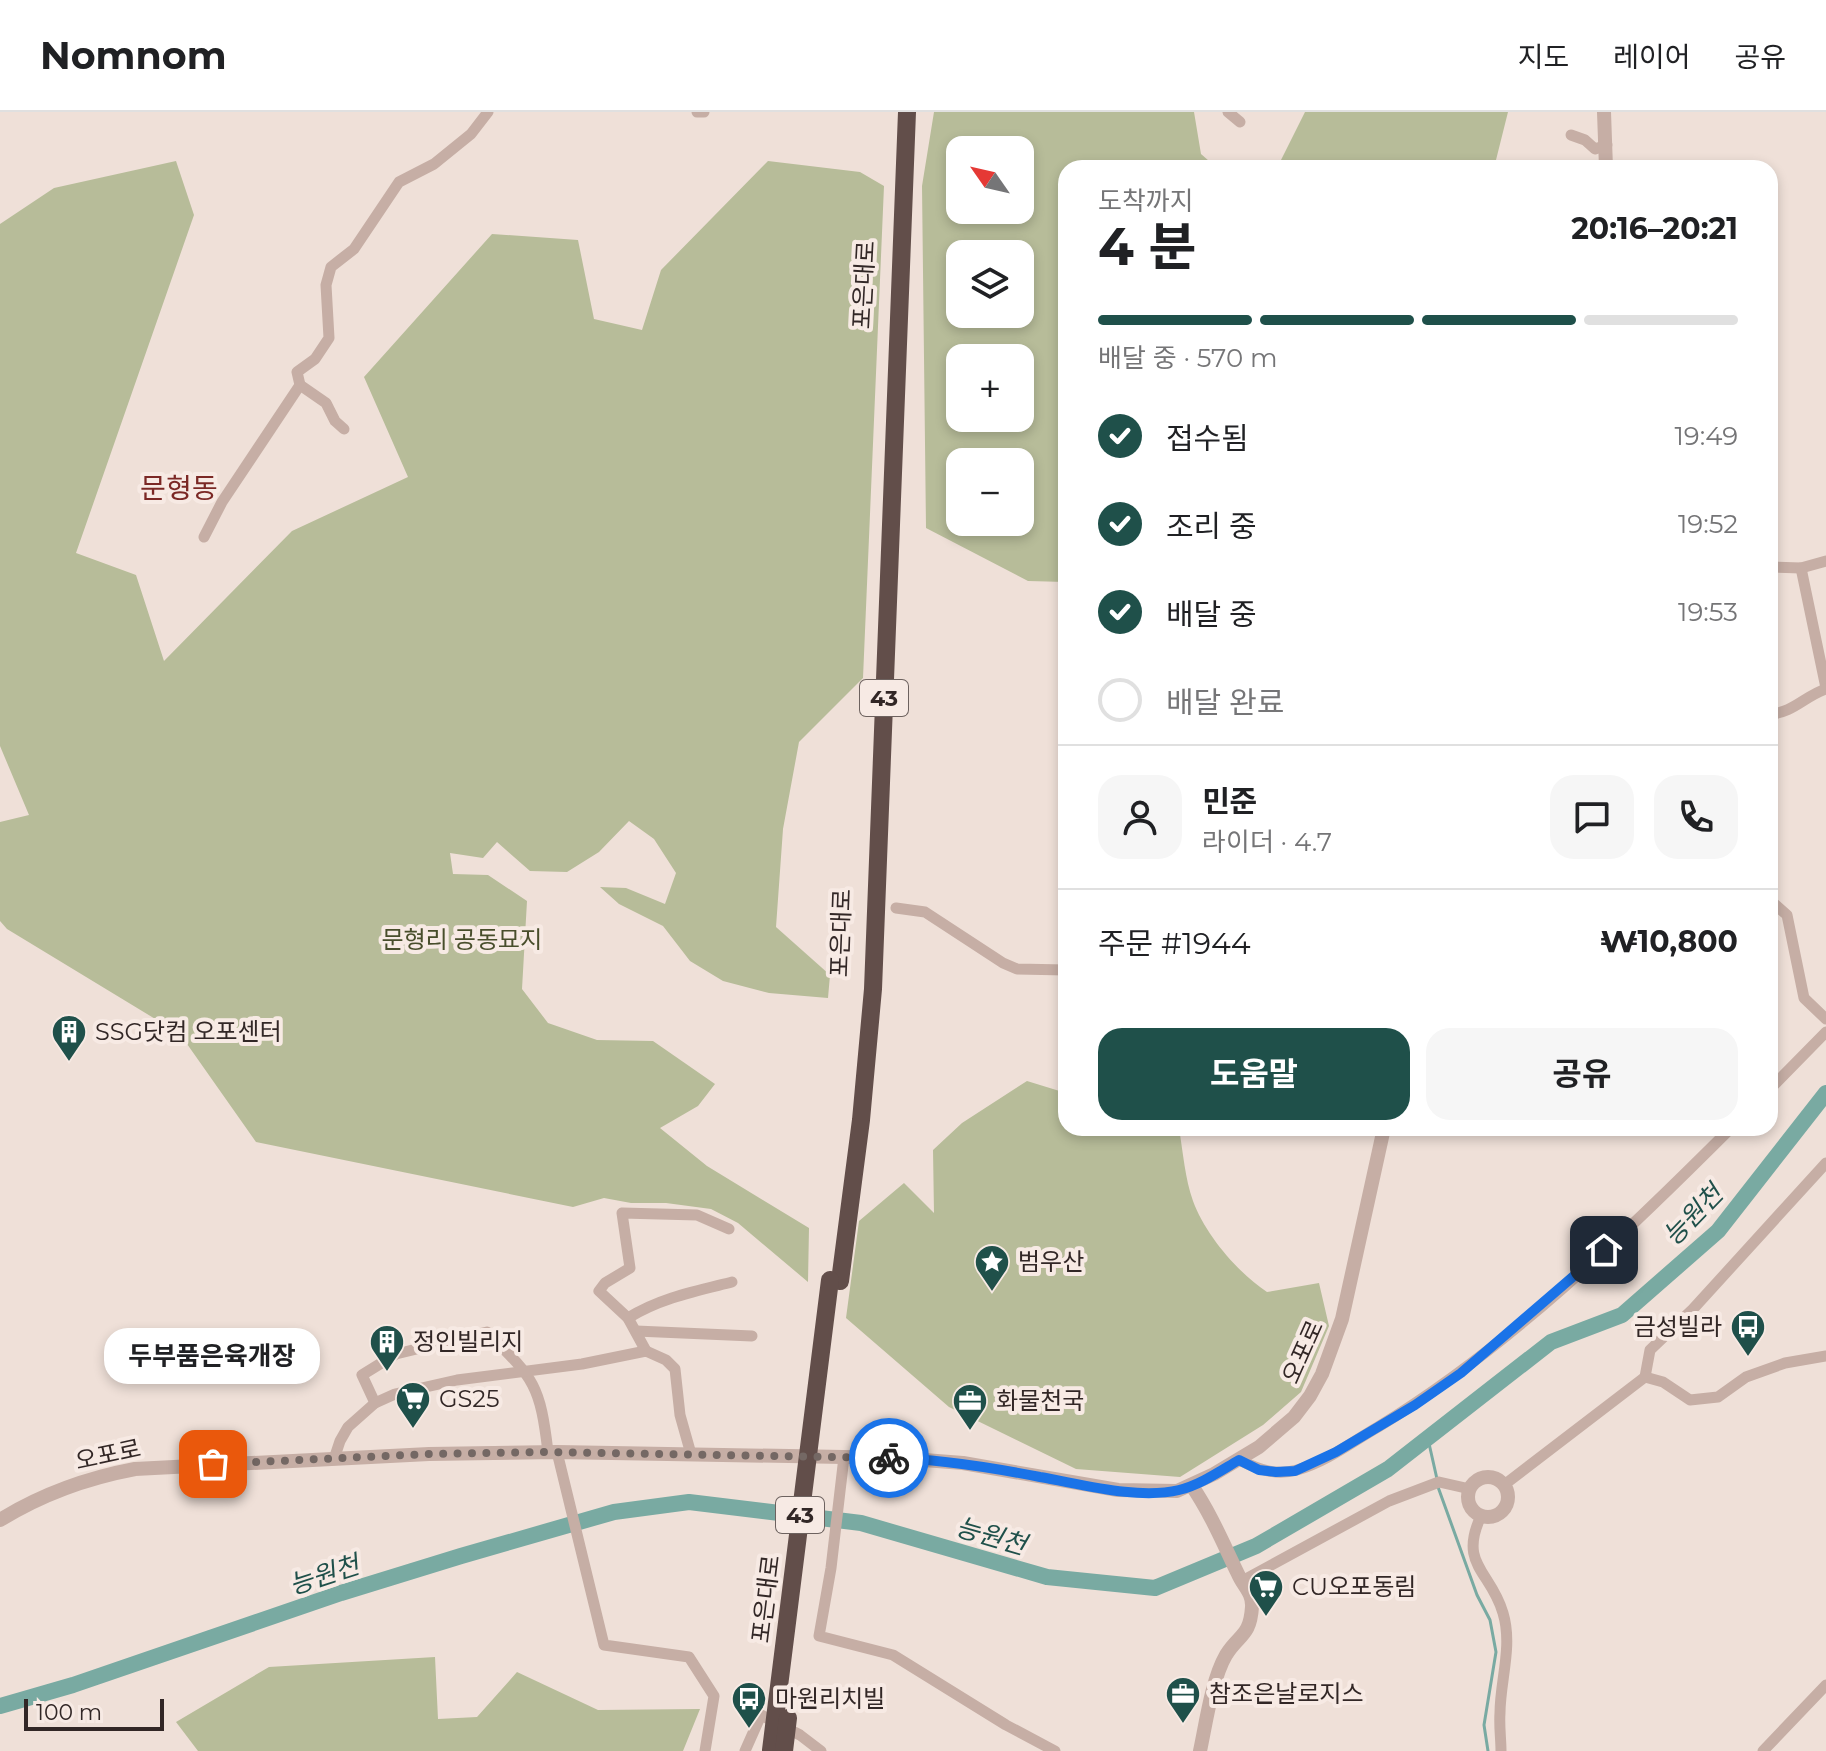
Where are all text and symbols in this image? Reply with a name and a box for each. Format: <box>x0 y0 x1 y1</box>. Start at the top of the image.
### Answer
text: Nomnom <box>40 32 227 79</box>
text: 지도 <box>1518 40 1569 74</box>
text: 레이어 <box>1613 40 1690 74</box>
text: 공유 <box>1734 40 1786 74</box>
north arrow <box>946 136 1034 224</box>
map controls <box>946 136 1034 536</box>
text: 도착까지 <box>1098 185 1194 217</box>
text: 20:16–20:21 <box>1571 210 1738 247</box>
text: 4 분 <box>1098 215 1196 278</box>
street label: 포은대로 <box>847 240 880 330</box>
button: layers <box>946 240 1034 328</box>
text: 배달 중 · 570 m <box>1098 342 1278 374</box>
button: + <box>946 344 1034 432</box>
icon: check <box>1098 414 1142 458</box>
text: 접수됨 <box>1166 420 1249 457</box>
text: 19:49 <box>1674 420 1738 452</box>
button: − <box>946 448 1034 536</box>
district label: 문형동 <box>140 471 218 505</box>
icon: check <box>1098 502 1142 546</box>
text: 조리 중 <box>1166 508 1257 545</box>
text: 19:52 <box>1678 508 1738 540</box>
icon: check <box>1098 590 1142 634</box>
text: 배달 중 <box>1166 596 1257 633</box>
text: 19:53 <box>1678 596 1738 628</box>
road number: 43 <box>860 680 908 716</box>
text: 배달 완료 <box>1166 684 1284 721</box>
button: person <box>1098 775 1182 859</box>
button: chat <box>1550 775 1634 859</box>
button: phone <box>1654 775 1738 859</box>
text: 민준 <box>1202 783 1257 820</box>
text: 라이더 · 4.7 <box>1202 826 1332 858</box>
street label: 포은대로 <box>824 888 857 978</box>
text: ₩10,800 <box>1600 923 1738 960</box>
park label: 문형리 공동묘지 <box>382 925 542 954</box>
text: 주문 #1944 <box>1098 925 1251 962</box>
building icon: SSG닷컴 오포센터 <box>50 1013 88 1063</box>
place label: SSG닷컴 오포센터 <box>95 1017 282 1046</box>
button: 도움말 <box>1098 1028 1410 1120</box>
button: 공유 <box>1426 1028 1738 1120</box>
water label: 능원천 <box>1657 1176 1732 1252</box>
pin <box>1570 1216 1638 1284</box>
icon: home <box>1582 1228 1626 1272</box>
place icon: 범우산 <box>973 1243 1011 1293</box>
place label: 범우산 <box>1018 1247 1084 1276</box>
bus stop icon: 금성빌라 <box>1729 1308 1767 1358</box>
place label: 금성빌라 <box>1634 1312 1722 1341</box>
street label: 오포로 <box>1276 1316 1329 1388</box>
building icon: 정인빌리지 <box>368 1323 406 1373</box>
place label: 정인빌리지 <box>413 1327 523 1356</box>
callout: 두부품은육개장 <box>105 1328 321 1384</box>
text: 두부품은육개장 <box>128 1340 296 1372</box>
supermarket icon: GS25 <box>394 1380 432 1430</box>
office icon: 화물천국 <box>951 1382 989 1432</box>
place label: GS25 <box>439 1384 500 1413</box>
place label: 화물천국 <box>996 1386 1084 1415</box>
courier <box>849 1418 929 1498</box>
pin <box>179 1430 247 1498</box>
street label: 오포로 <box>72 1433 143 1476</box>
icon: bike <box>867 1436 911 1480</box>
icon: bag <box>191 1442 235 1486</box>
road number: 43 <box>776 1497 824 1533</box>
water label: 능원천 <box>952 1511 1033 1562</box>
water label: 능원천 <box>285 1548 366 1601</box>
street label: 포은대로 <box>746 1553 785 1645</box>
supermarket icon: CU오포동림 <box>1247 1568 1285 1618</box>
place label: CU오포동림 <box>1292 1572 1416 1601</box>
office icon: 참조은날로지스 <box>1164 1675 1202 1725</box>
place label: 참조은날로지스 <box>1209 1679 1364 1708</box>
bus stop icon: 마원리치빌 <box>730 1680 768 1730</box>
place label: 마원리치빌 <box>775 1684 885 1713</box>
scale bar <box>24 1695 164 1731</box>
text: 100 m <box>36 1699 102 1726</box>

